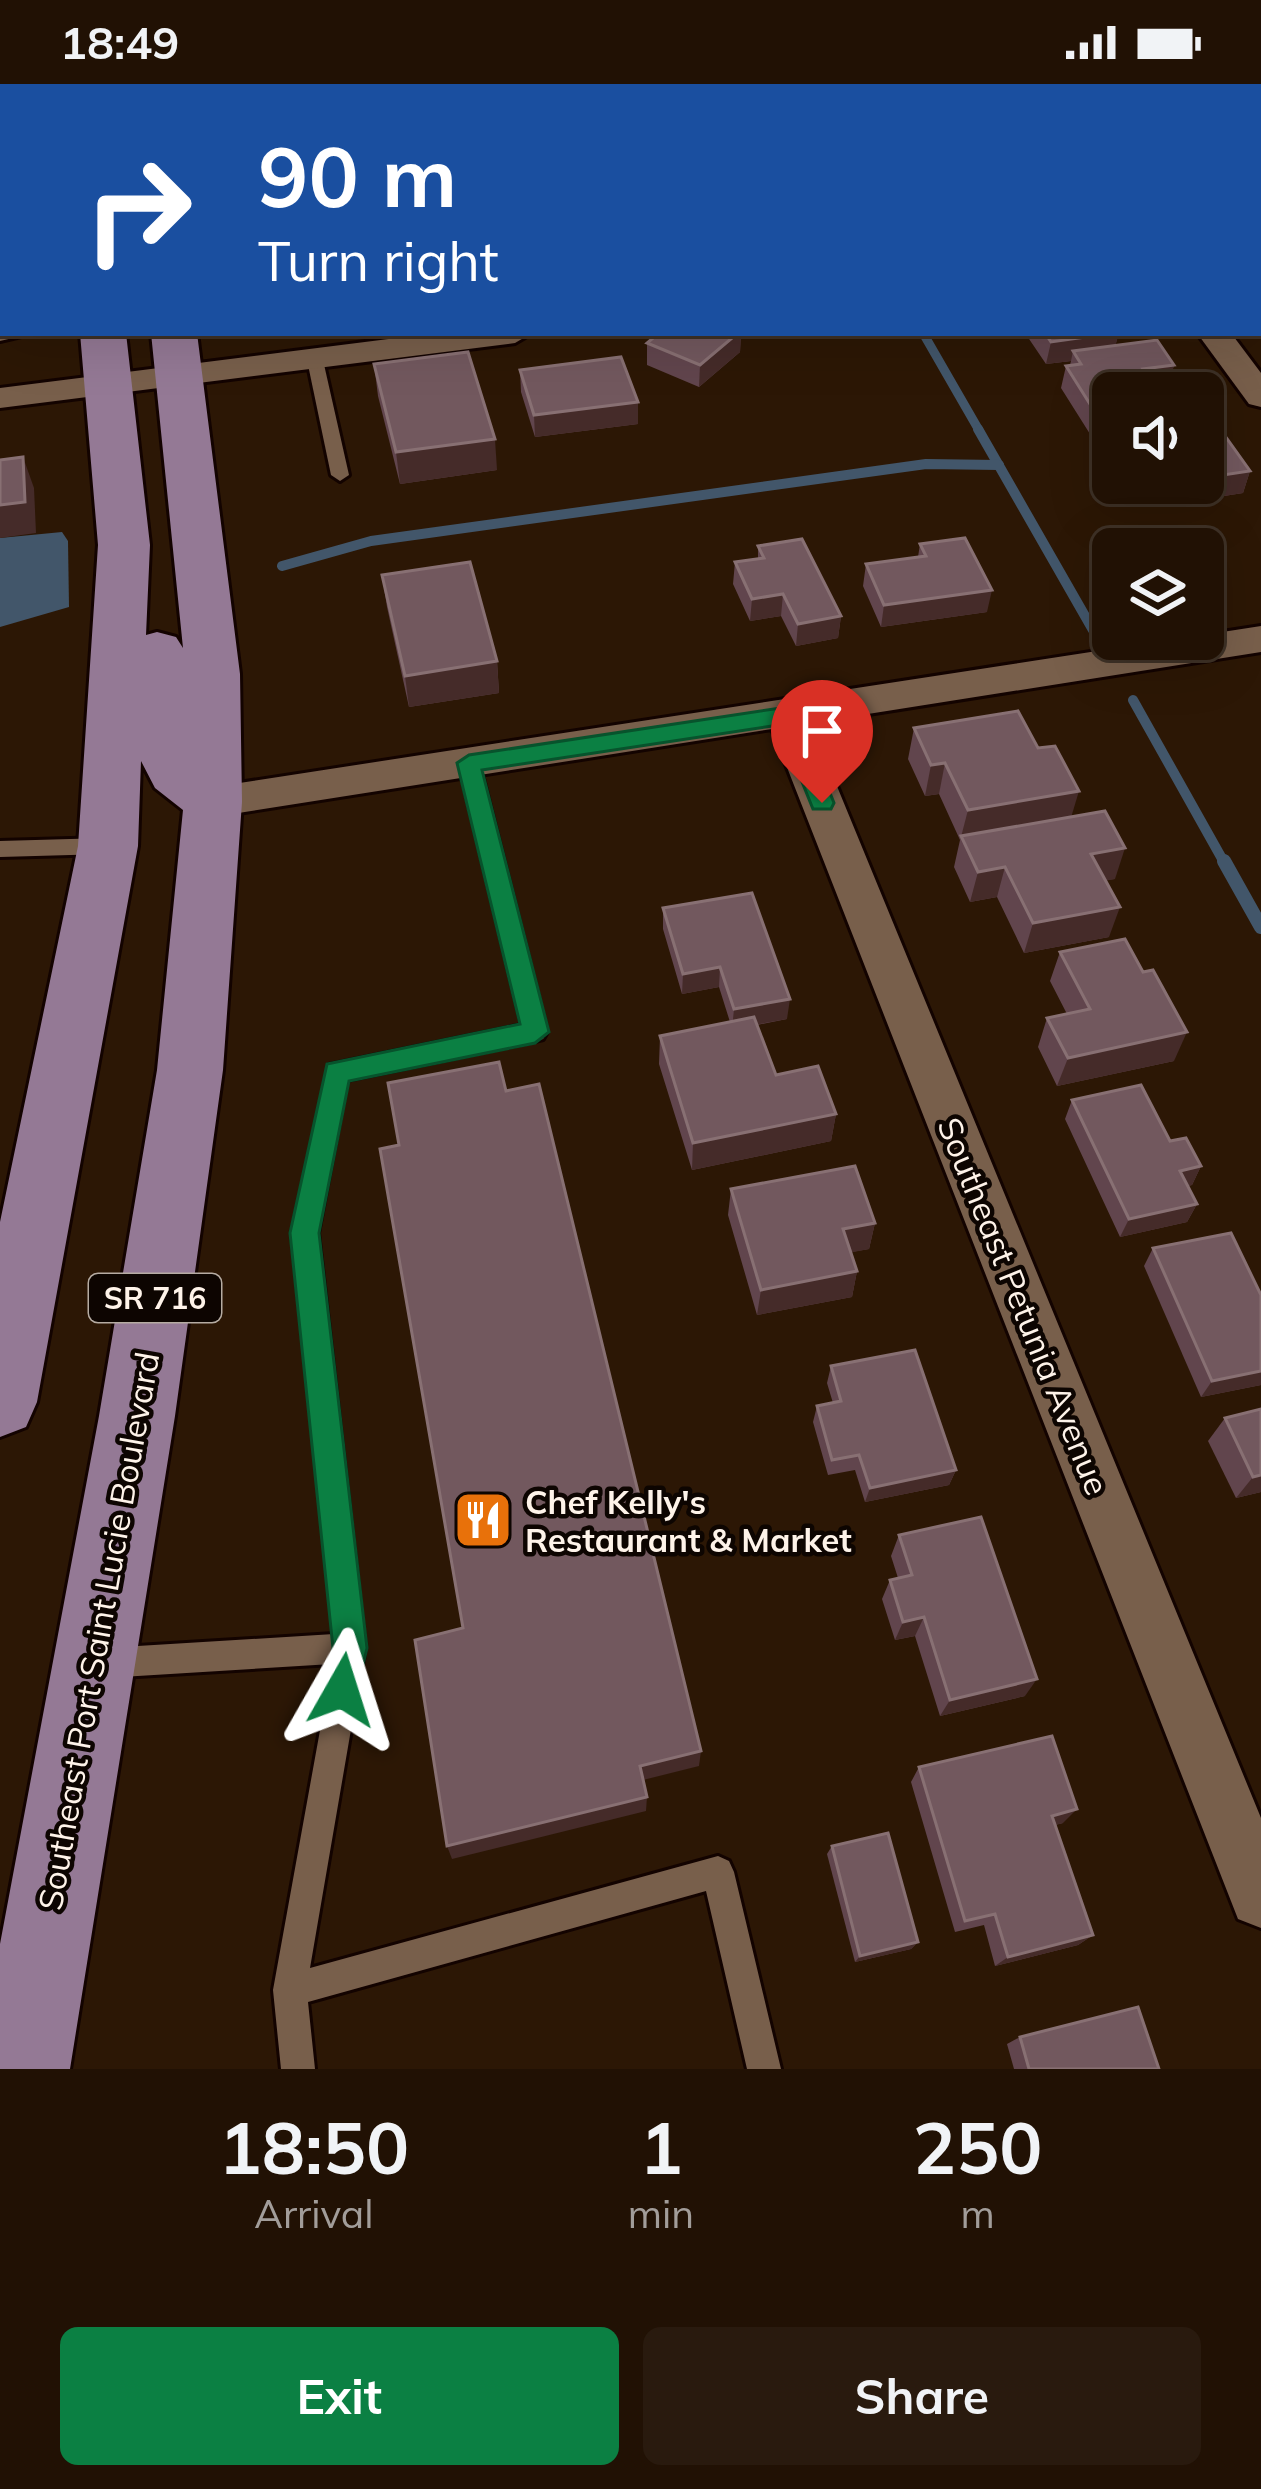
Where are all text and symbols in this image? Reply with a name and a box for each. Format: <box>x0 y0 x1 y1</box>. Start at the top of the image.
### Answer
text: 18:49 <box>60 14 179 70</box>
text: 90 m <box>258 123 457 228</box>
icon: right <box>60 132 216 288</box>
text: Turn right <box>258 227 499 295</box>
map controls <box>1092 372 1224 660</box>
button: sound <box>1092 372 1224 504</box>
button: layers <box>1092 528 1224 660</box>
pin <box>771 680 873 803</box>
icon: arrive <box>789 698 855 764</box>
street label: Southeast Petunia Avenue <box>929 1111 1119 1501</box>
road number: SR 716 <box>89 1274 221 1322</box>
street label: Southeast Port Saint Lucie Boulevard <box>29 1349 167 1913</box>
place label: Chef Kelly's Restaurant & Market <box>525 1481 852 1560</box>
restaurant icon: Chef Kelly's Restaurant & Market <box>452 1489 514 1551</box>
position arrow <box>279 1627 405 1753</box>
text: 18:50 <box>219 2102 409 2192</box>
text: 1 <box>639 2102 683 2192</box>
text: 250 <box>913 2102 1042 2192</box>
text: Arrival <box>254 2189 374 2238</box>
text: min <box>628 2189 694 2238</box>
text: m <box>960 2189 995 2238</box>
button: Exit <box>60 2327 619 2465</box>
button: Share <box>643 2327 1201 2465</box>

